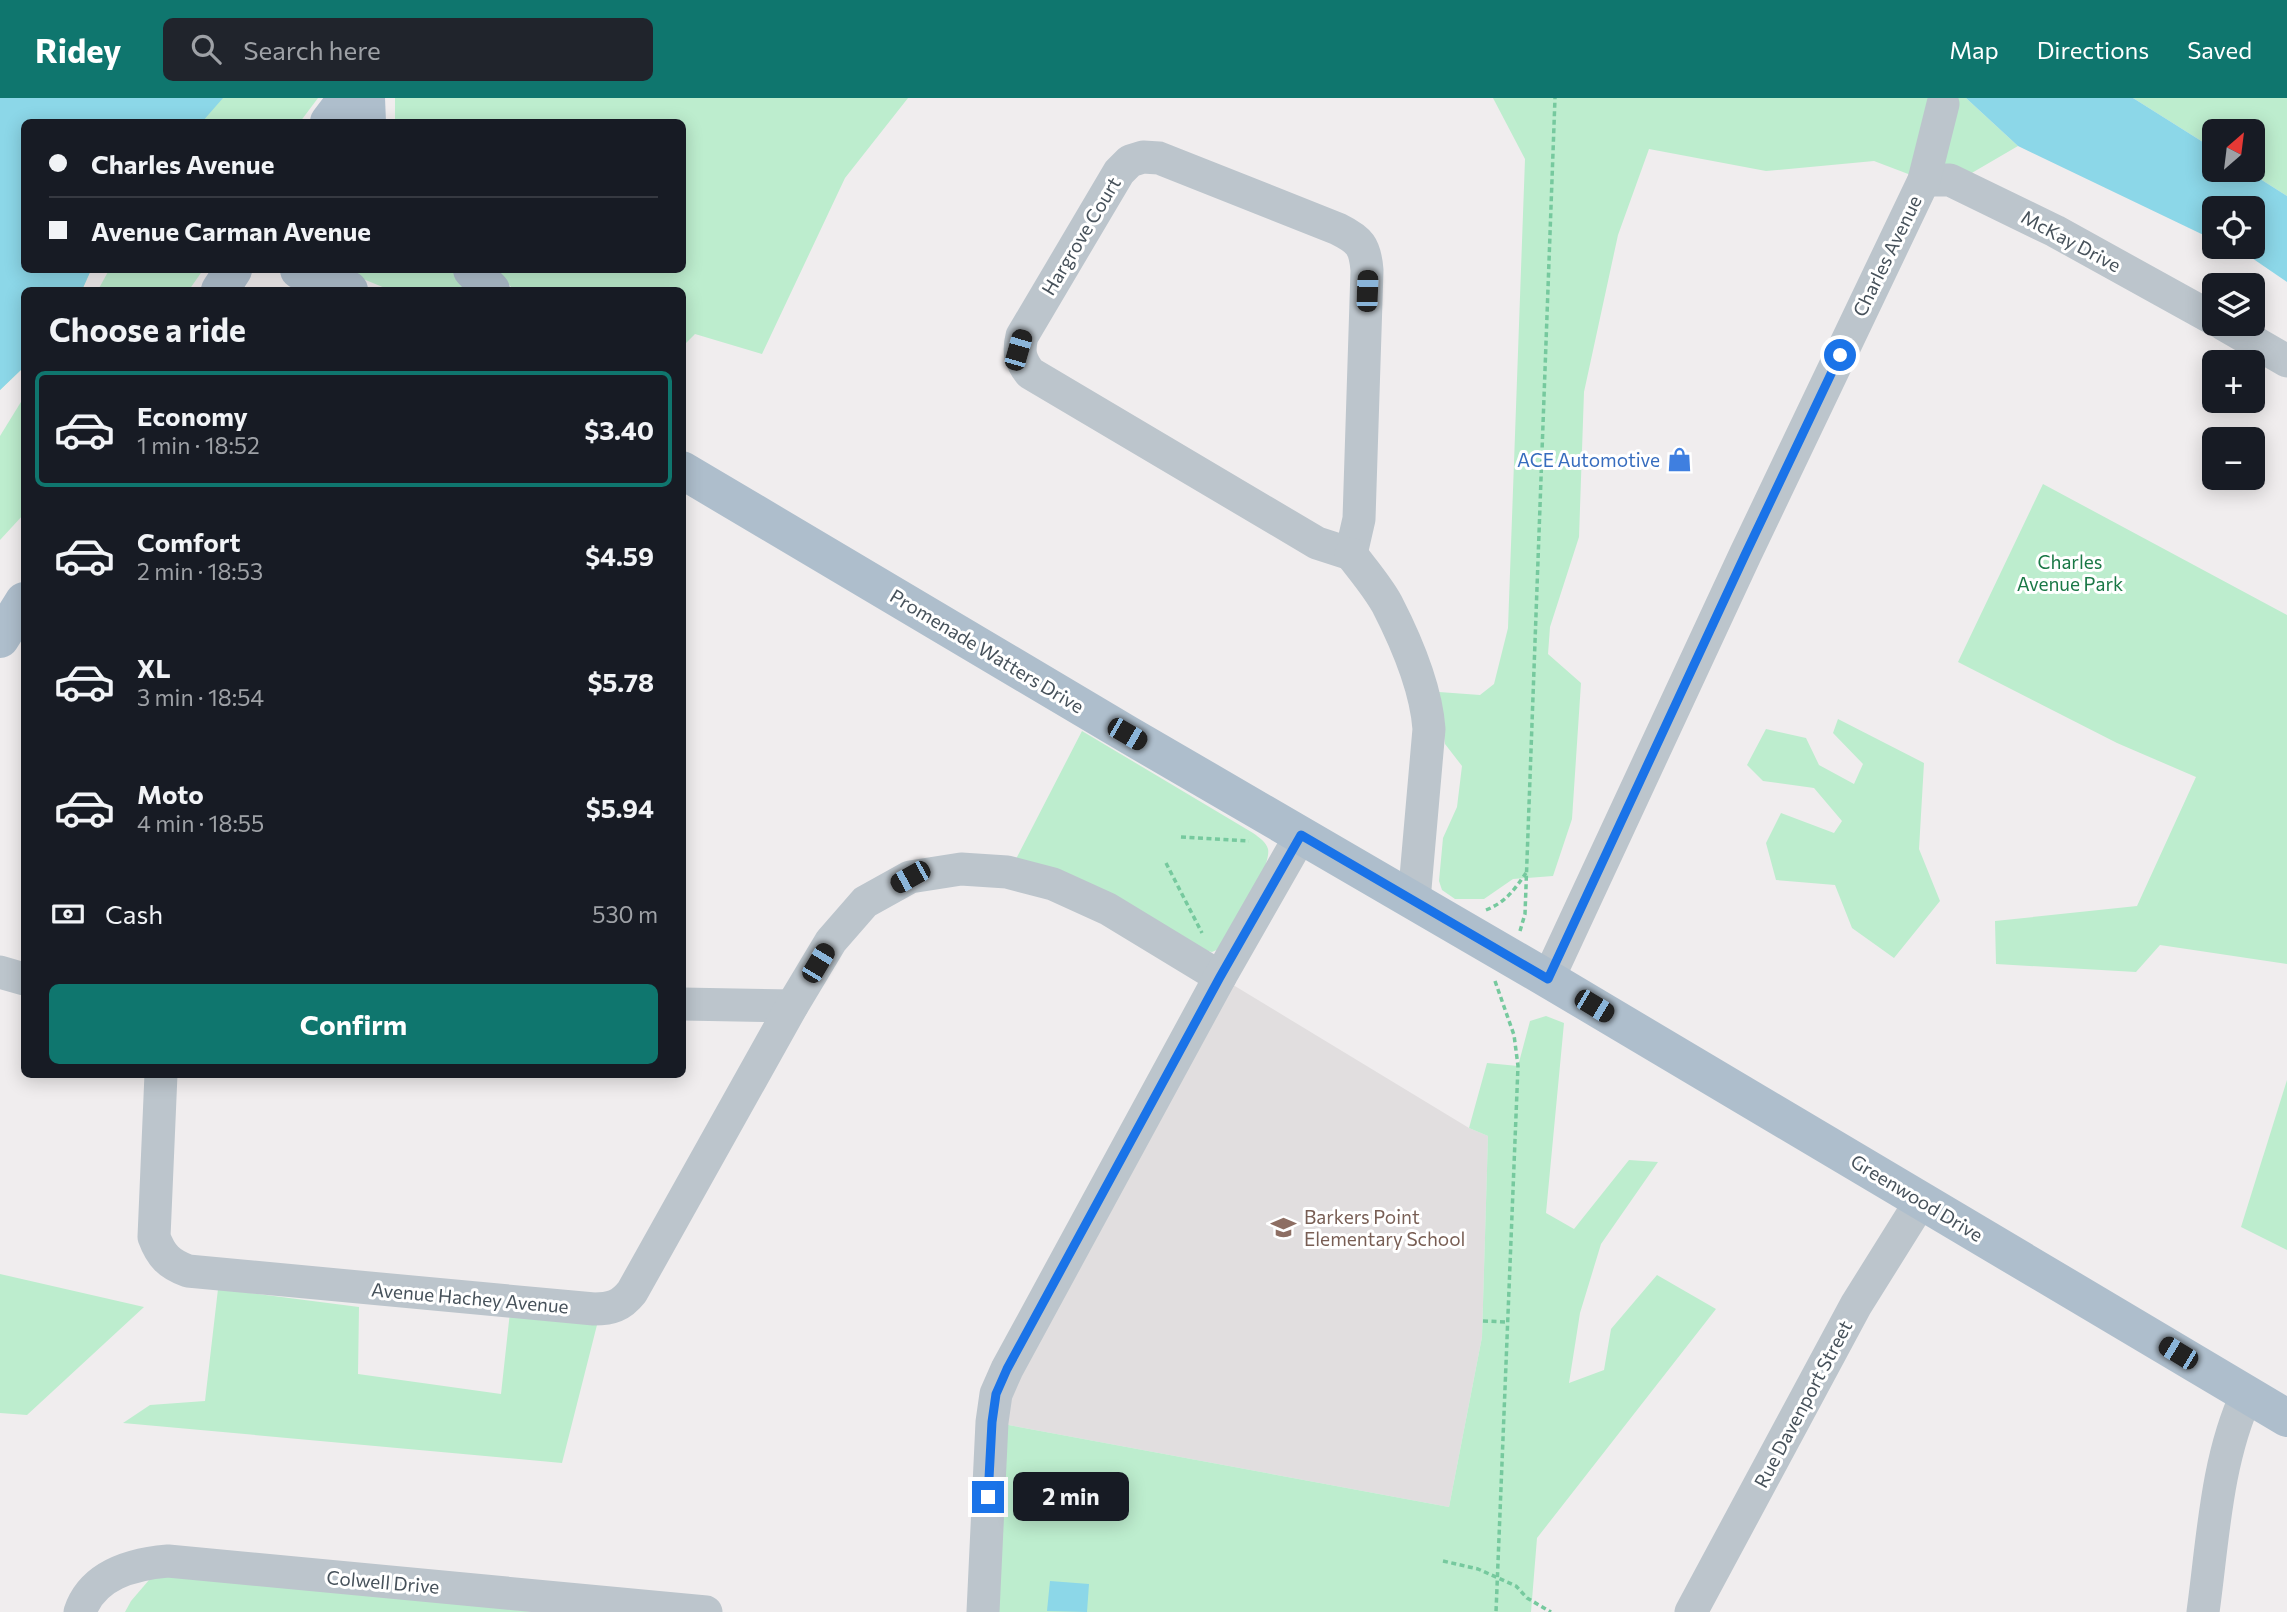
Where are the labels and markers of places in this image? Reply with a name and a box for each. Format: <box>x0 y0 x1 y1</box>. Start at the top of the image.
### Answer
shop icon: ACE Automotive <box>1666 446 1694 474</box>
place label: ACE Automotive <box>1517 448 1660 471</box>
place label: Barkers Point Elementary School <box>1304 1205 1465 1250</box>
school or university icon: Barkers Point Elementary School <box>1270 1214 1298 1242</box>

